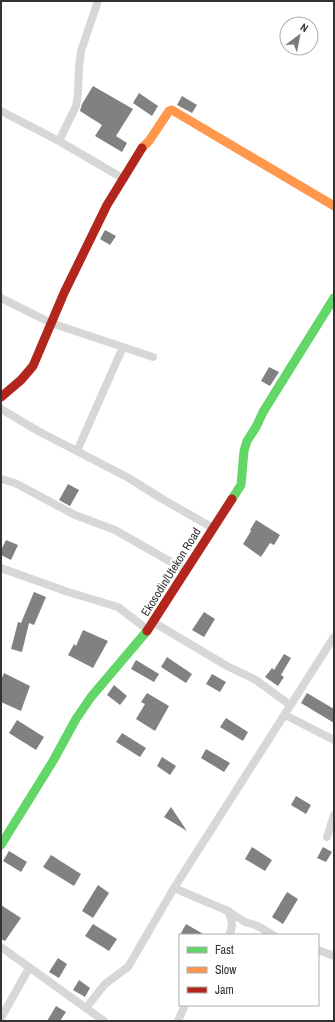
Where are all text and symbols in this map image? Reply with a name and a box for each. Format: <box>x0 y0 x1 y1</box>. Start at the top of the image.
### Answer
north arrow <box>279 16 319 56</box>
text: N <box>298 20 311 35</box>
street label: Ekosodin/Utekon Road <box>137 525 205 619</box>
legend <box>179 934 319 1006</box>
text: Fast <box>215 942 234 958</box>
text: Slow <box>215 962 237 978</box>
text: Jam <box>215 982 234 998</box>

